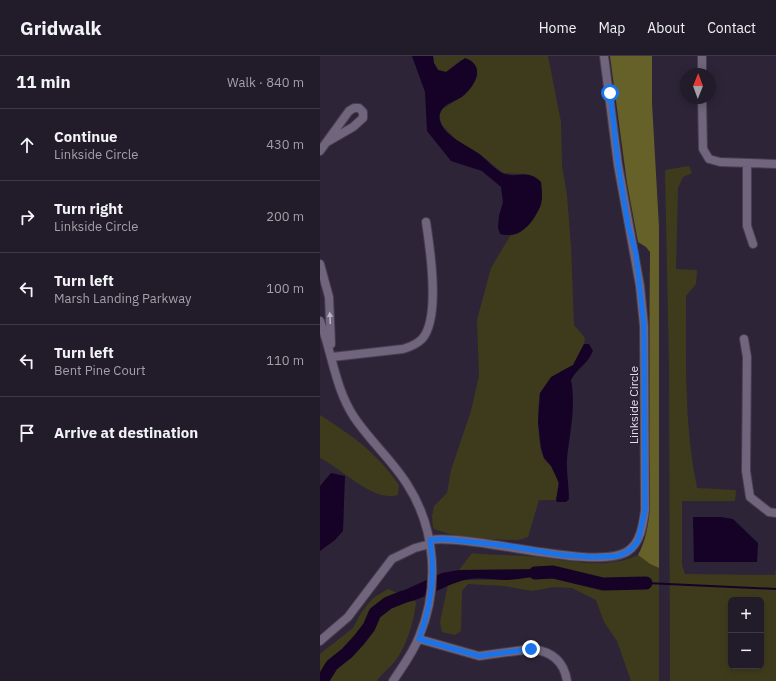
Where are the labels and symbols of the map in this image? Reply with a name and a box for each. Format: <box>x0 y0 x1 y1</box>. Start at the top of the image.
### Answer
north arrow <box>680 68 716 104</box>
route start <box>601 84 619 102</box>
one-way arrow <box>327 312 334 324</box>
street label: Linkside Circle <box>626 366 641 444</box>
route end <box>522 640 540 658</box>

